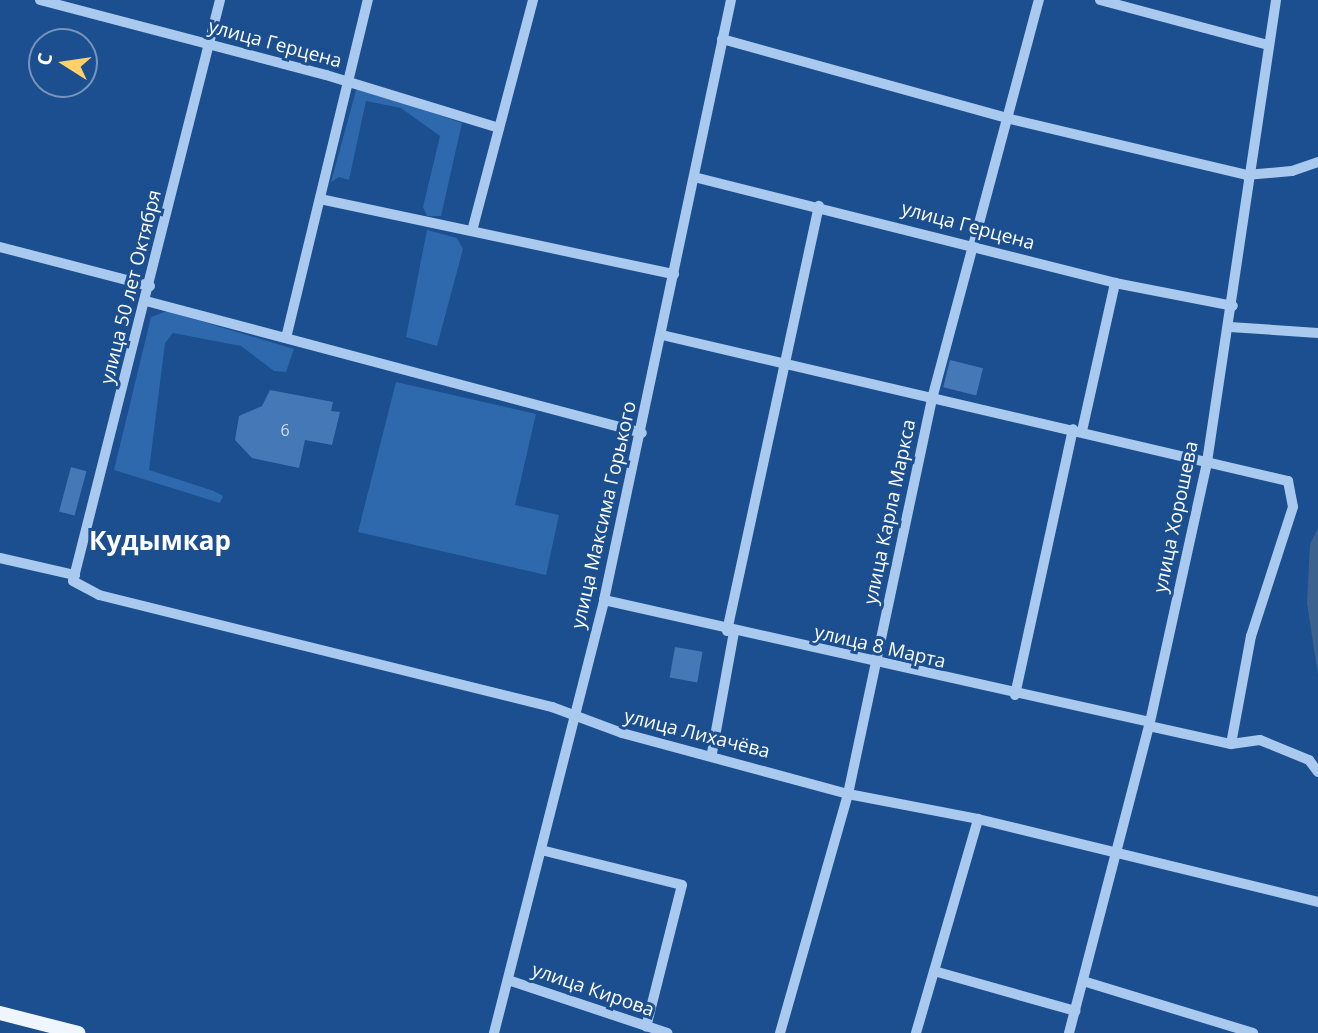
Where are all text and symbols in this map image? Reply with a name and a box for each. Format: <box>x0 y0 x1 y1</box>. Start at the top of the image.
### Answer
street label: улица Герцена <box>206 15 344 73</box>
north arrow <box>28 28 98 98</box>
text: С <box>30 50 58 68</box>
street label: улица 50 лет Октября <box>96 187 166 387</box>
street label: улица Герцена <box>899 197 1037 255</box>
street label: улица Максима Горького <box>567 399 641 631</box>
street label: улица Карла Маркса <box>859 417 921 607</box>
house number: 6 <box>280 420 290 440</box>
street label: улица Хорошева <box>1149 439 1203 595</box>
district label: Кудымкар <box>89 525 231 557</box>
street label: улица 8 Марта <box>812 621 948 673</box>
street label: улица Лихачёва <box>622 705 772 763</box>
street label: улица Кирова <box>529 958 657 1022</box>

